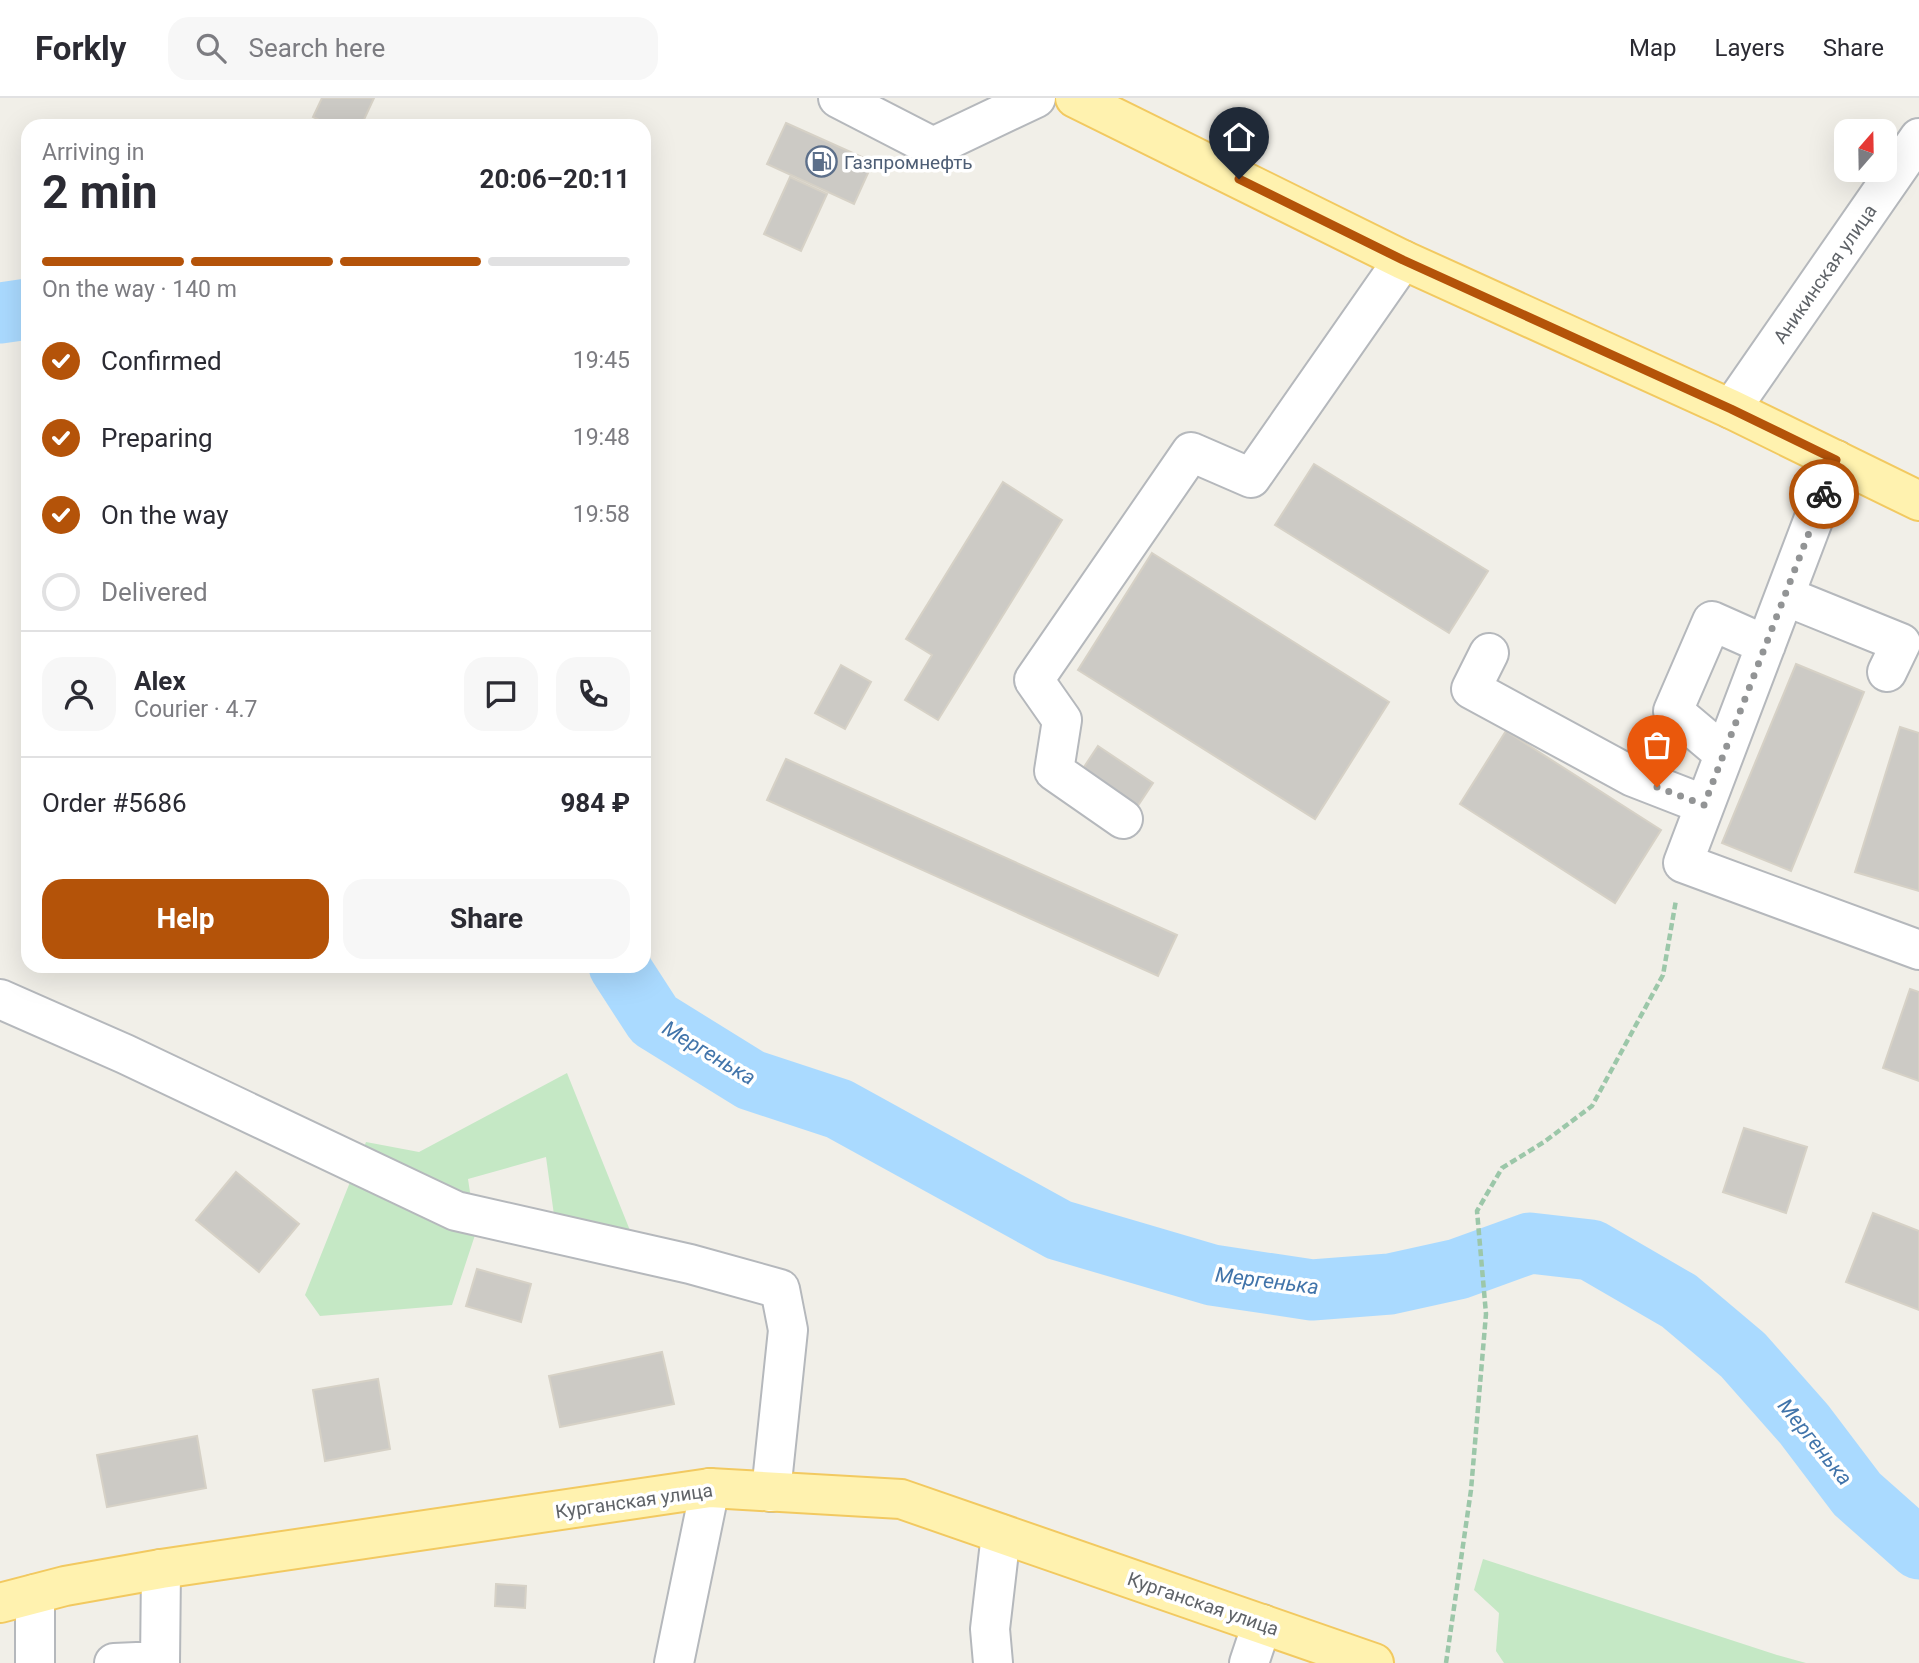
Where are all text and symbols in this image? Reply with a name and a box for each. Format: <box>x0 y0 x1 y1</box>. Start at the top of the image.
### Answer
search box <box>168 17 658 80</box>
text: Forkly <box>35 29 126 68</box>
icon: search <box>192 29 230 67</box>
text: Search here <box>248 33 385 63</box>
text: Map <box>1629 34 1677 62</box>
text: Layers <box>1715 34 1785 62</box>
text: Share <box>1823 34 1884 62</box>
pin <box>1209 107 1269 179</box>
icon: home <box>1220 118 1258 156</box>
north arrow <box>1834 119 1897 182</box>
map controls <box>1834 119 1897 182</box>
text: Arriving in <box>42 139 145 166</box>
fuel station icon: Газпромнефть <box>804 145 838 179</box>
place label: Газпромнефть <box>844 151 973 174</box>
text: 20:06–20:11 <box>480 164 630 194</box>
text: 2 min <box>42 165 158 219</box>
street label: Аникинская улица <box>1768 200 1882 348</box>
text: On the way · 140 m <box>42 276 237 303</box>
icon: check <box>42 342 80 380</box>
text: Confirmed <box>101 346 222 376</box>
text: 19:45 <box>573 347 630 374</box>
icon: check <box>42 419 80 457</box>
text: Preparing <box>101 423 213 453</box>
text: 19:48 <box>573 424 630 451</box>
courier <box>1789 459 1859 529</box>
icon: bike <box>1805 475 1843 513</box>
icon: check <box>42 496 80 534</box>
text: On the way <box>101 500 229 530</box>
text: 19:58 <box>573 501 630 528</box>
text: Delivered <box>101 577 208 607</box>
button: person <box>42 657 116 731</box>
button: chat <box>464 657 538 731</box>
button: phone <box>556 657 630 731</box>
text: Alex <box>134 666 186 696</box>
text: Courier · 4.7 <box>134 696 257 723</box>
pin <box>1627 715 1687 787</box>
icon: bag <box>1638 726 1676 764</box>
text: Order #5686 <box>42 788 187 818</box>
text: 984 ₽ <box>560 788 630 818</box>
button: Help <box>42 879 329 959</box>
button: Share <box>343 879 630 959</box>
water label: Мергенька <box>658 1016 760 1090</box>
water label: Мергенька <box>1214 1263 1320 1299</box>
water label: Мергенька <box>1773 1394 1857 1490</box>
street label: Курганская улица <box>554 1479 714 1523</box>
street label: Курганская улица <box>1124 1567 1282 1641</box>

